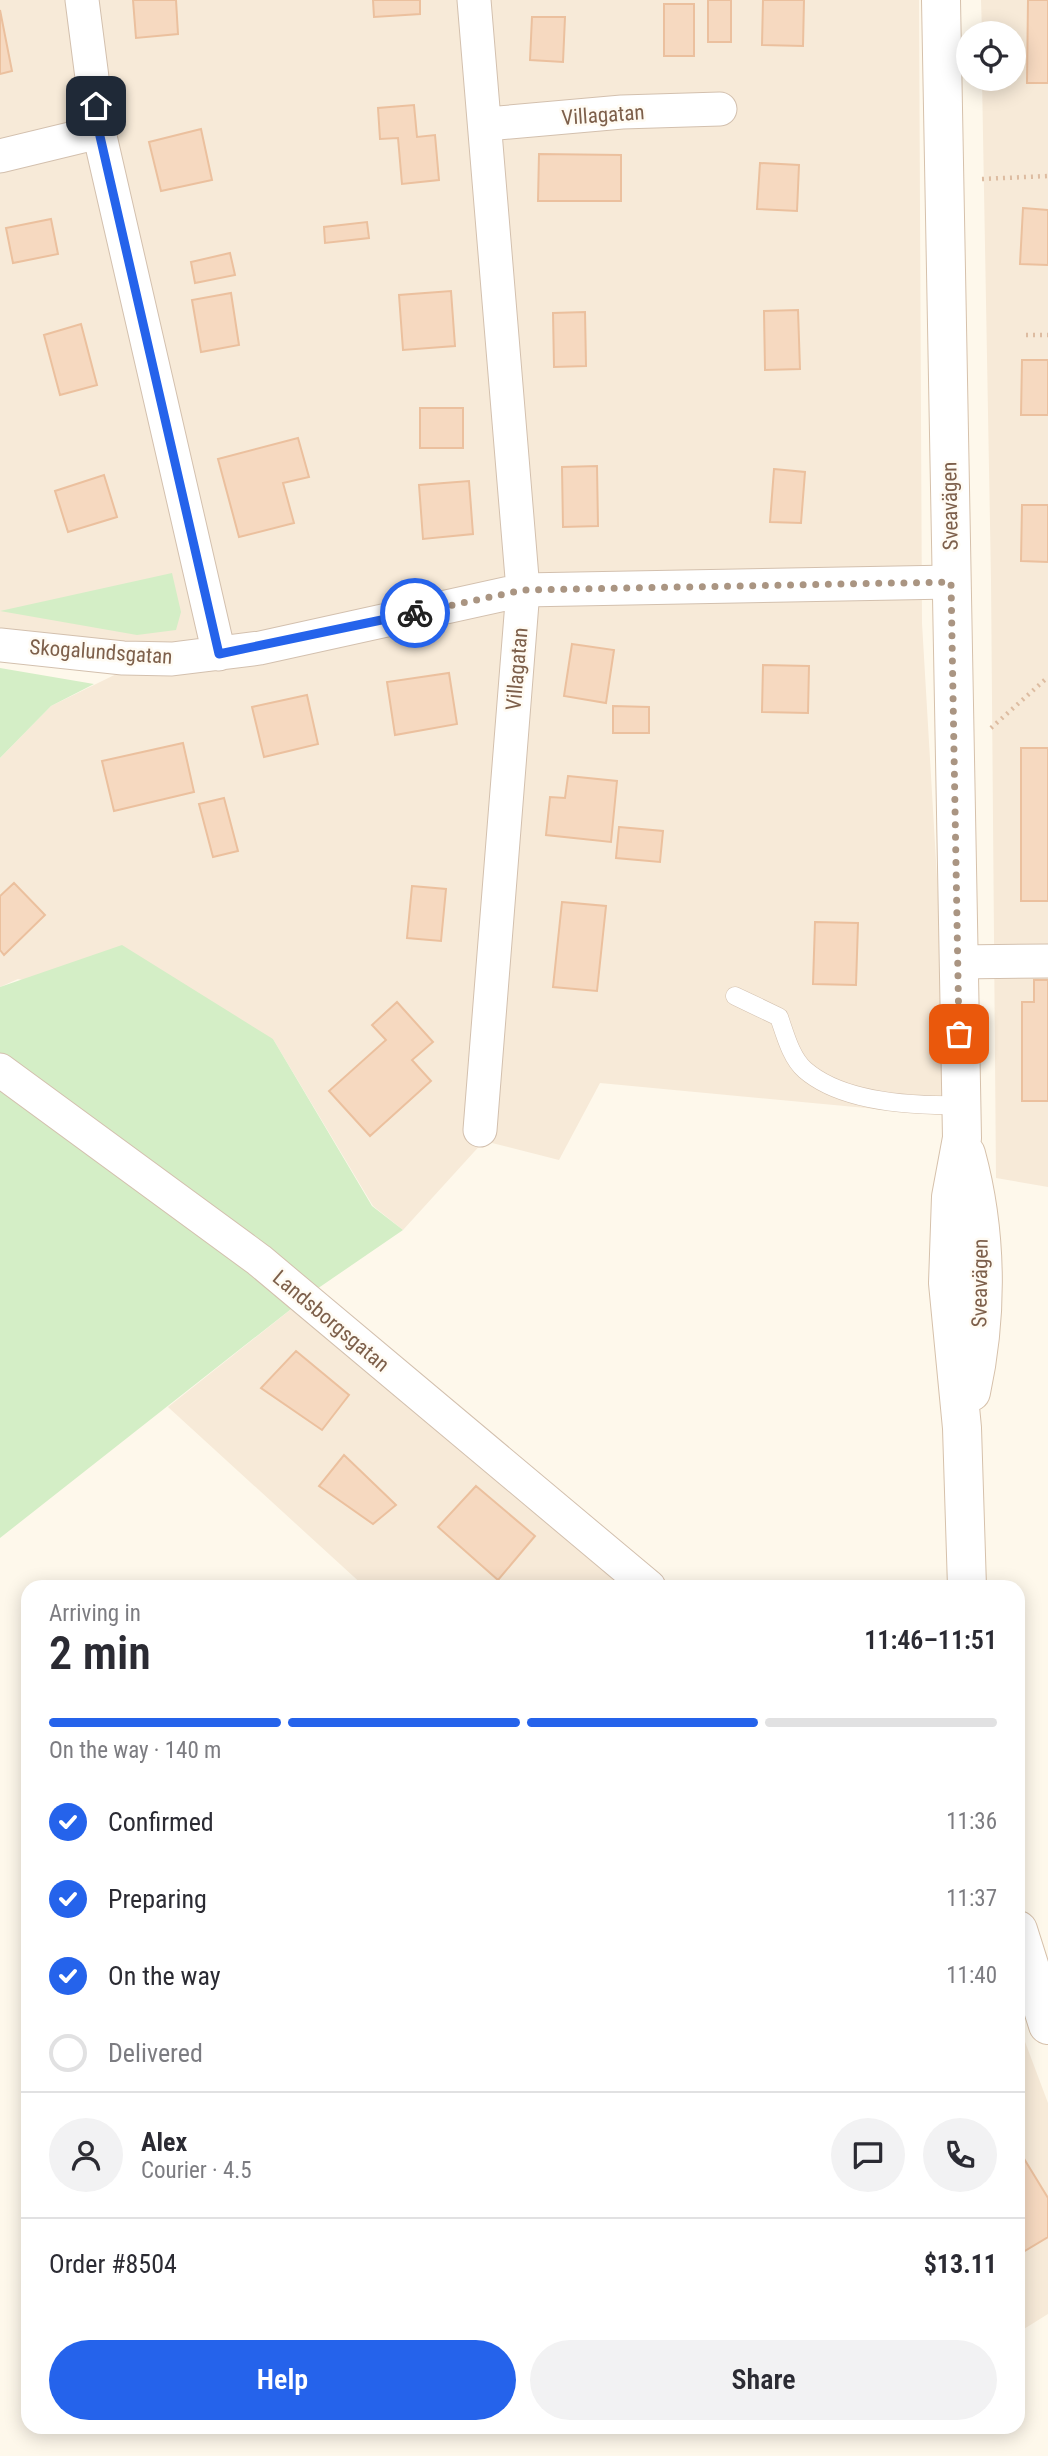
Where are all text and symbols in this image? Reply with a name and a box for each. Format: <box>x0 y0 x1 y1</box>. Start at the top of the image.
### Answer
map controls <box>956 21 1026 91</box>
button: locate <box>956 21 1026 91</box>
pin <box>66 76 126 136</box>
icon: home <box>77 87 115 125</box>
street label: Villagatan <box>561 100 645 130</box>
street label: Sveavägen <box>937 461 963 551</box>
courier <box>380 578 450 648</box>
icon: bike <box>396 594 434 632</box>
street label: Villagatan <box>501 627 533 711</box>
street label: Skogalundsgatan <box>29 635 173 669</box>
pin <box>929 1004 989 1064</box>
icon: bag <box>940 1015 978 1053</box>
street label: Sveavägen <box>967 1238 993 1328</box>
street label: Landsborgsgatan <box>268 1265 394 1377</box>
text: Arriving in <box>49 1600 141 1627</box>
text: 11:46–11:51 <box>864 1625 997 1655</box>
text: 2 min <box>49 1626 151 1680</box>
text: On the way · 140 m <box>49 1737 221 1764</box>
icon: check <box>49 1803 87 1841</box>
text: Confirmed <box>108 1807 214 1837</box>
text: 11:36 <box>946 1808 997 1835</box>
icon: check <box>49 1880 87 1918</box>
text: Preparing <box>108 1884 207 1914</box>
text: 11:37 <box>946 1885 997 1912</box>
icon: check <box>49 1957 87 1995</box>
text: On the way <box>108 1961 221 1991</box>
text: 11:40 <box>946 1962 997 1989</box>
text: Delivered <box>108 2038 203 2068</box>
button: person <box>49 2118 123 2192</box>
button: chat <box>831 2118 905 2192</box>
button: phone <box>923 2118 997 2192</box>
text: Alex <box>141 2127 187 2157</box>
text: Courier · 4.5 <box>141 2157 252 2184</box>
text: Order #8504 <box>49 2249 177 2279</box>
text: $13.11 <box>924 2249 997 2279</box>
button: Help <box>49 2340 516 2420</box>
button: Share <box>530 2340 997 2420</box>

